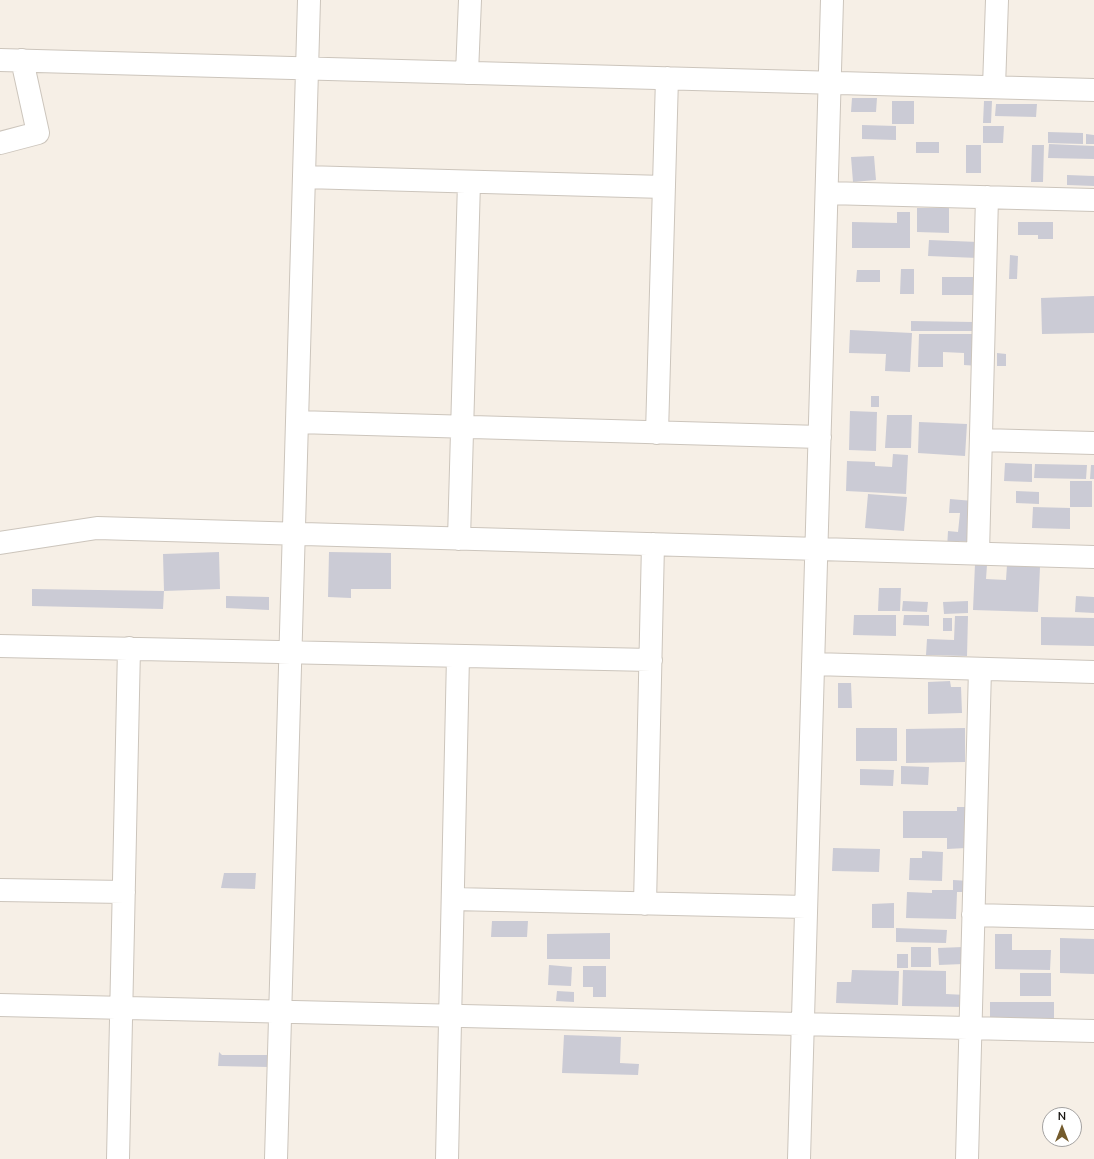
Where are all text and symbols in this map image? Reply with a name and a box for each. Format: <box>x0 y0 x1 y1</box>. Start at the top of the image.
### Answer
north arrow <box>1042 1107 1082 1147</box>
text: N <box>1058 1109 1066 1123</box>

